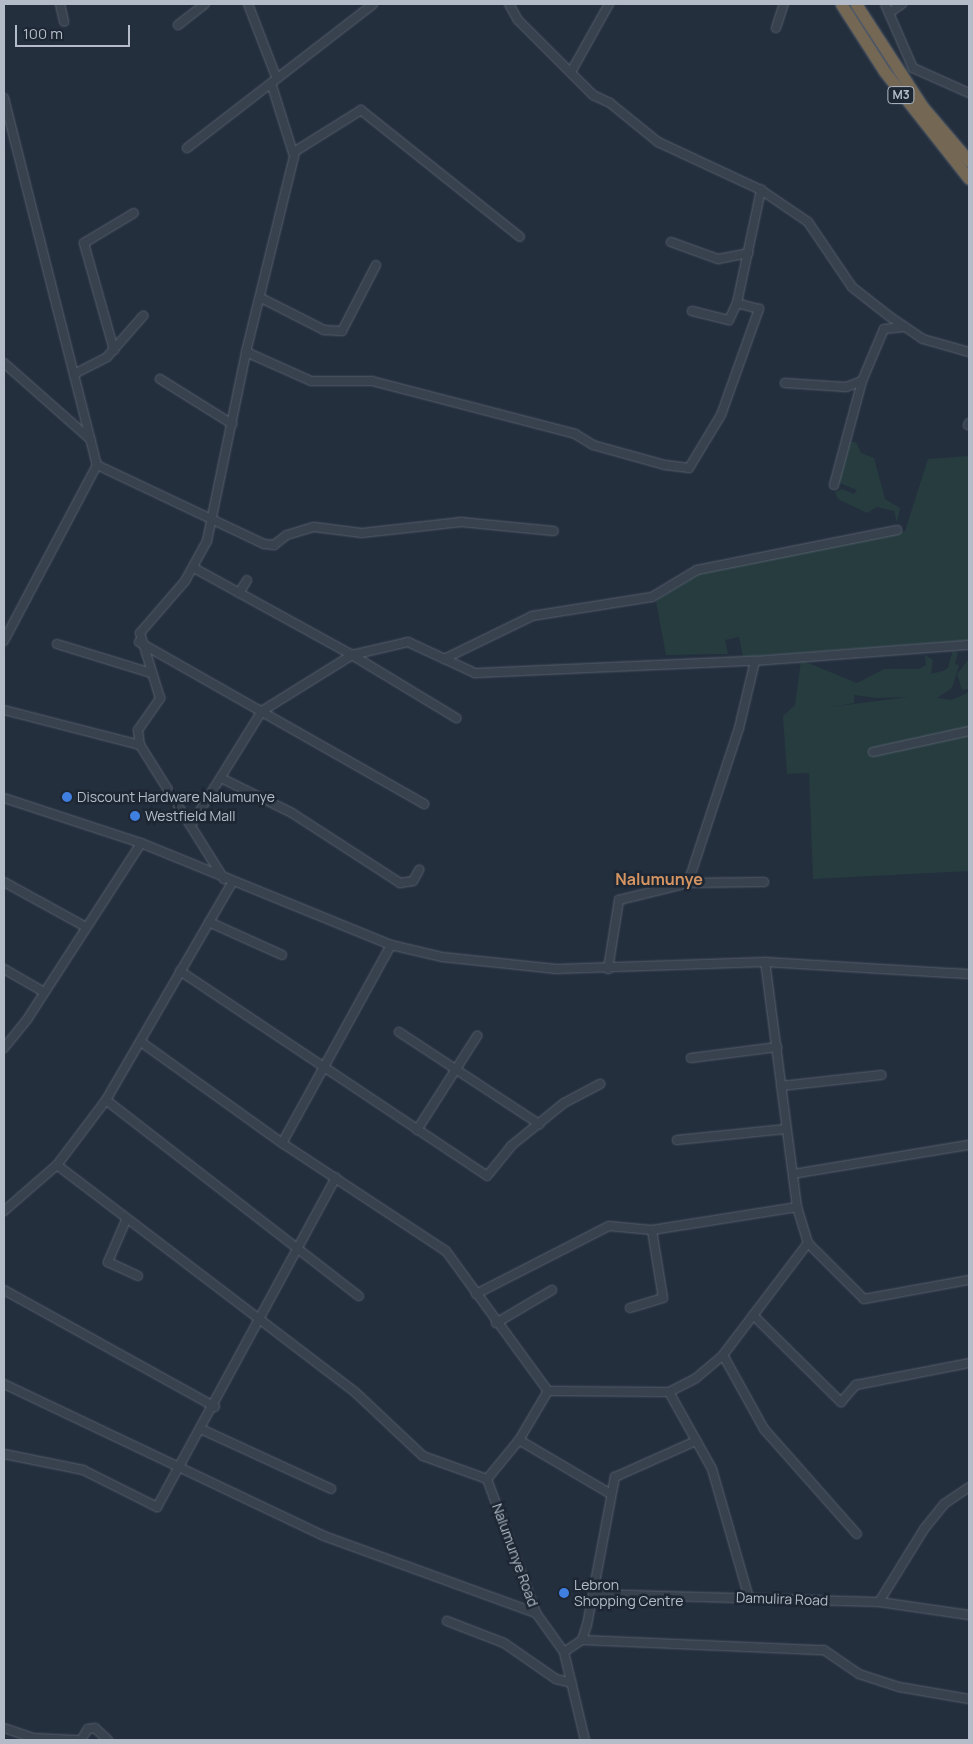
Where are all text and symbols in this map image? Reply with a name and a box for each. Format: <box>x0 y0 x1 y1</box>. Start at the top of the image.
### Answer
scale bar <box>18 15 132 47</box>
text: 100 m <box>23 23 63 44</box>
road number: M3 <box>887 86 915 104</box>
place label: Discount Hardware Nalumunye <box>77 789 275 805</box>
marker: Discount Hardware Nalumunye <box>61 791 73 803</box>
place label: Westfield Mall <box>145 808 235 824</box>
marker: Westfield Mall <box>129 810 141 822</box>
district label: Nalumunye <box>615 869 703 889</box>
street label: Nalumunye Road <box>489 1501 541 1609</box>
place label: Lebron Shopping Centre <box>574 1577 683 1610</box>
marker: Lebron Shopping Centre <box>558 1587 570 1599</box>
street label: Damulira Road <box>736 1589 828 1609</box>

